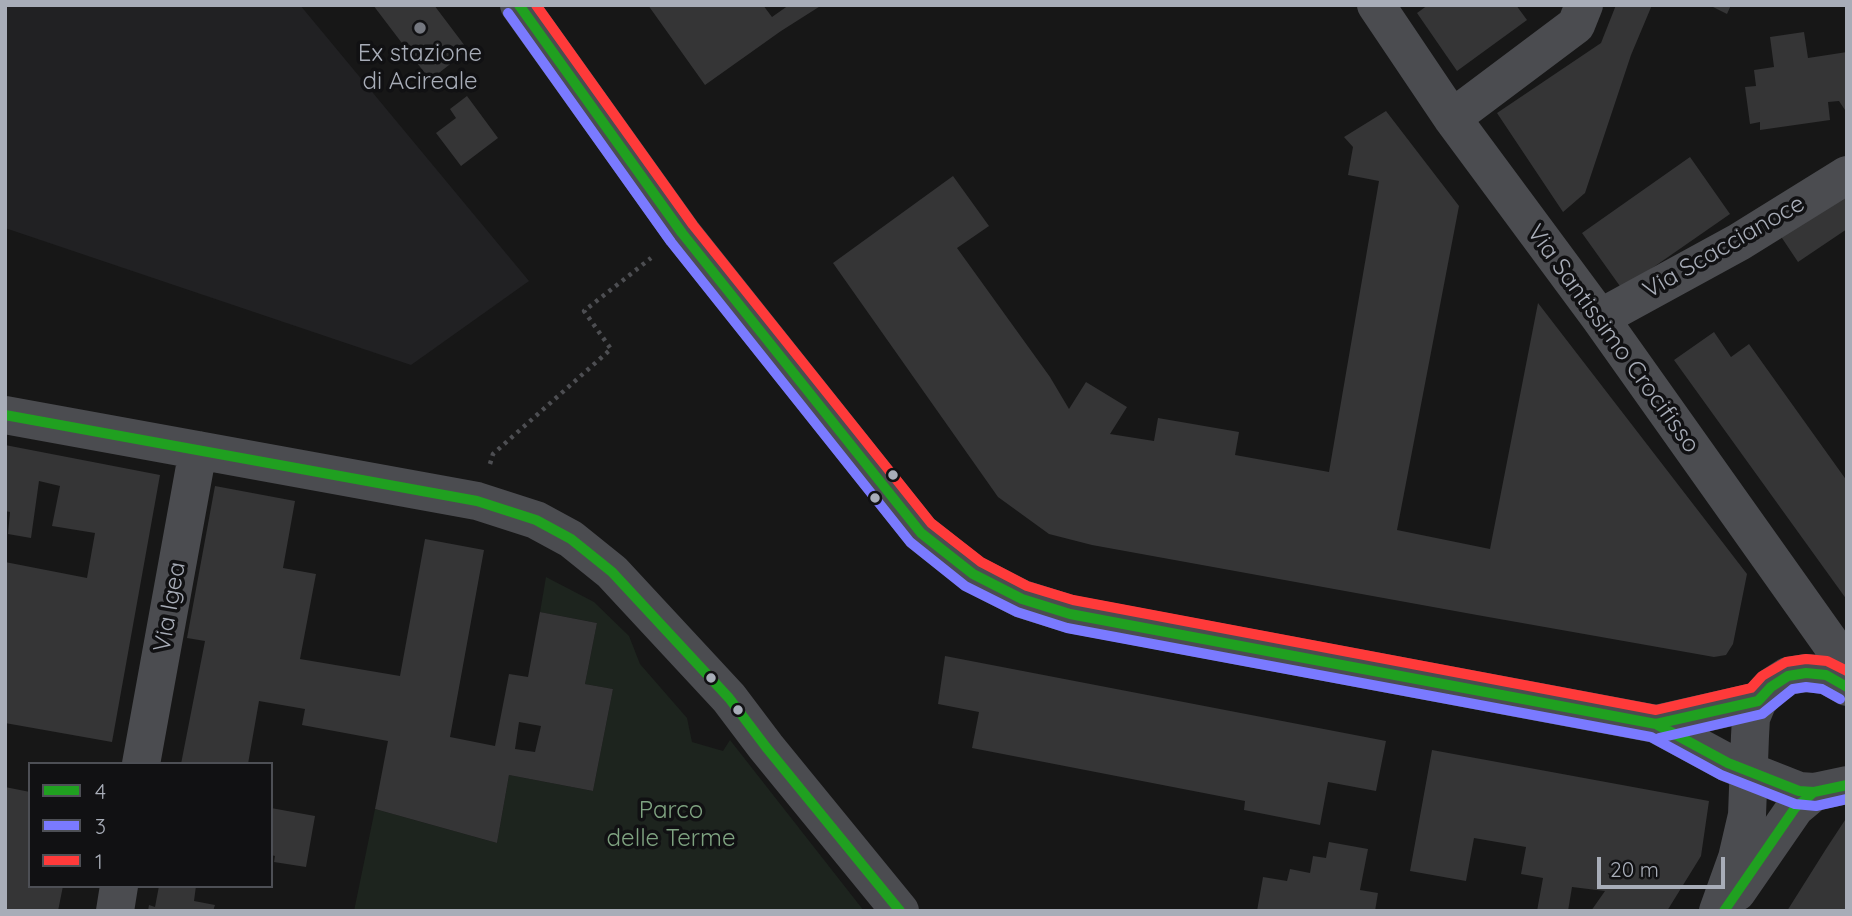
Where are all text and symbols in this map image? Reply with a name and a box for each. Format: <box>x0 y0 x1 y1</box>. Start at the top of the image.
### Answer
marker: Ex stazione di Acireale <box>412 20 428 36</box>
place label: Ex stazione di Acireale <box>358 40 482 96</box>
street label: Via Scaccianoce <box>1638 189 1810 305</box>
street label: Via Santissimo Crocifisso <box>1520 219 1706 459</box>
unlabelled marker <box>886 468 900 482</box>
unlabelled marker <box>868 491 882 505</box>
street label: Via Igea <box>148 560 192 654</box>
unlabelled marker <box>704 671 718 685</box>
unlabelled marker <box>731 703 745 717</box>
legend <box>28 762 273 888</box>
text: 4 <box>95 778 106 804</box>
park label: Parco delle Terme <box>607 797 735 853</box>
text: 3 <box>95 813 106 839</box>
scale bar <box>1600 842 1728 886</box>
text: 1 <box>95 848 103 874</box>
text: 20 m <box>1610 856 1659 882</box>

